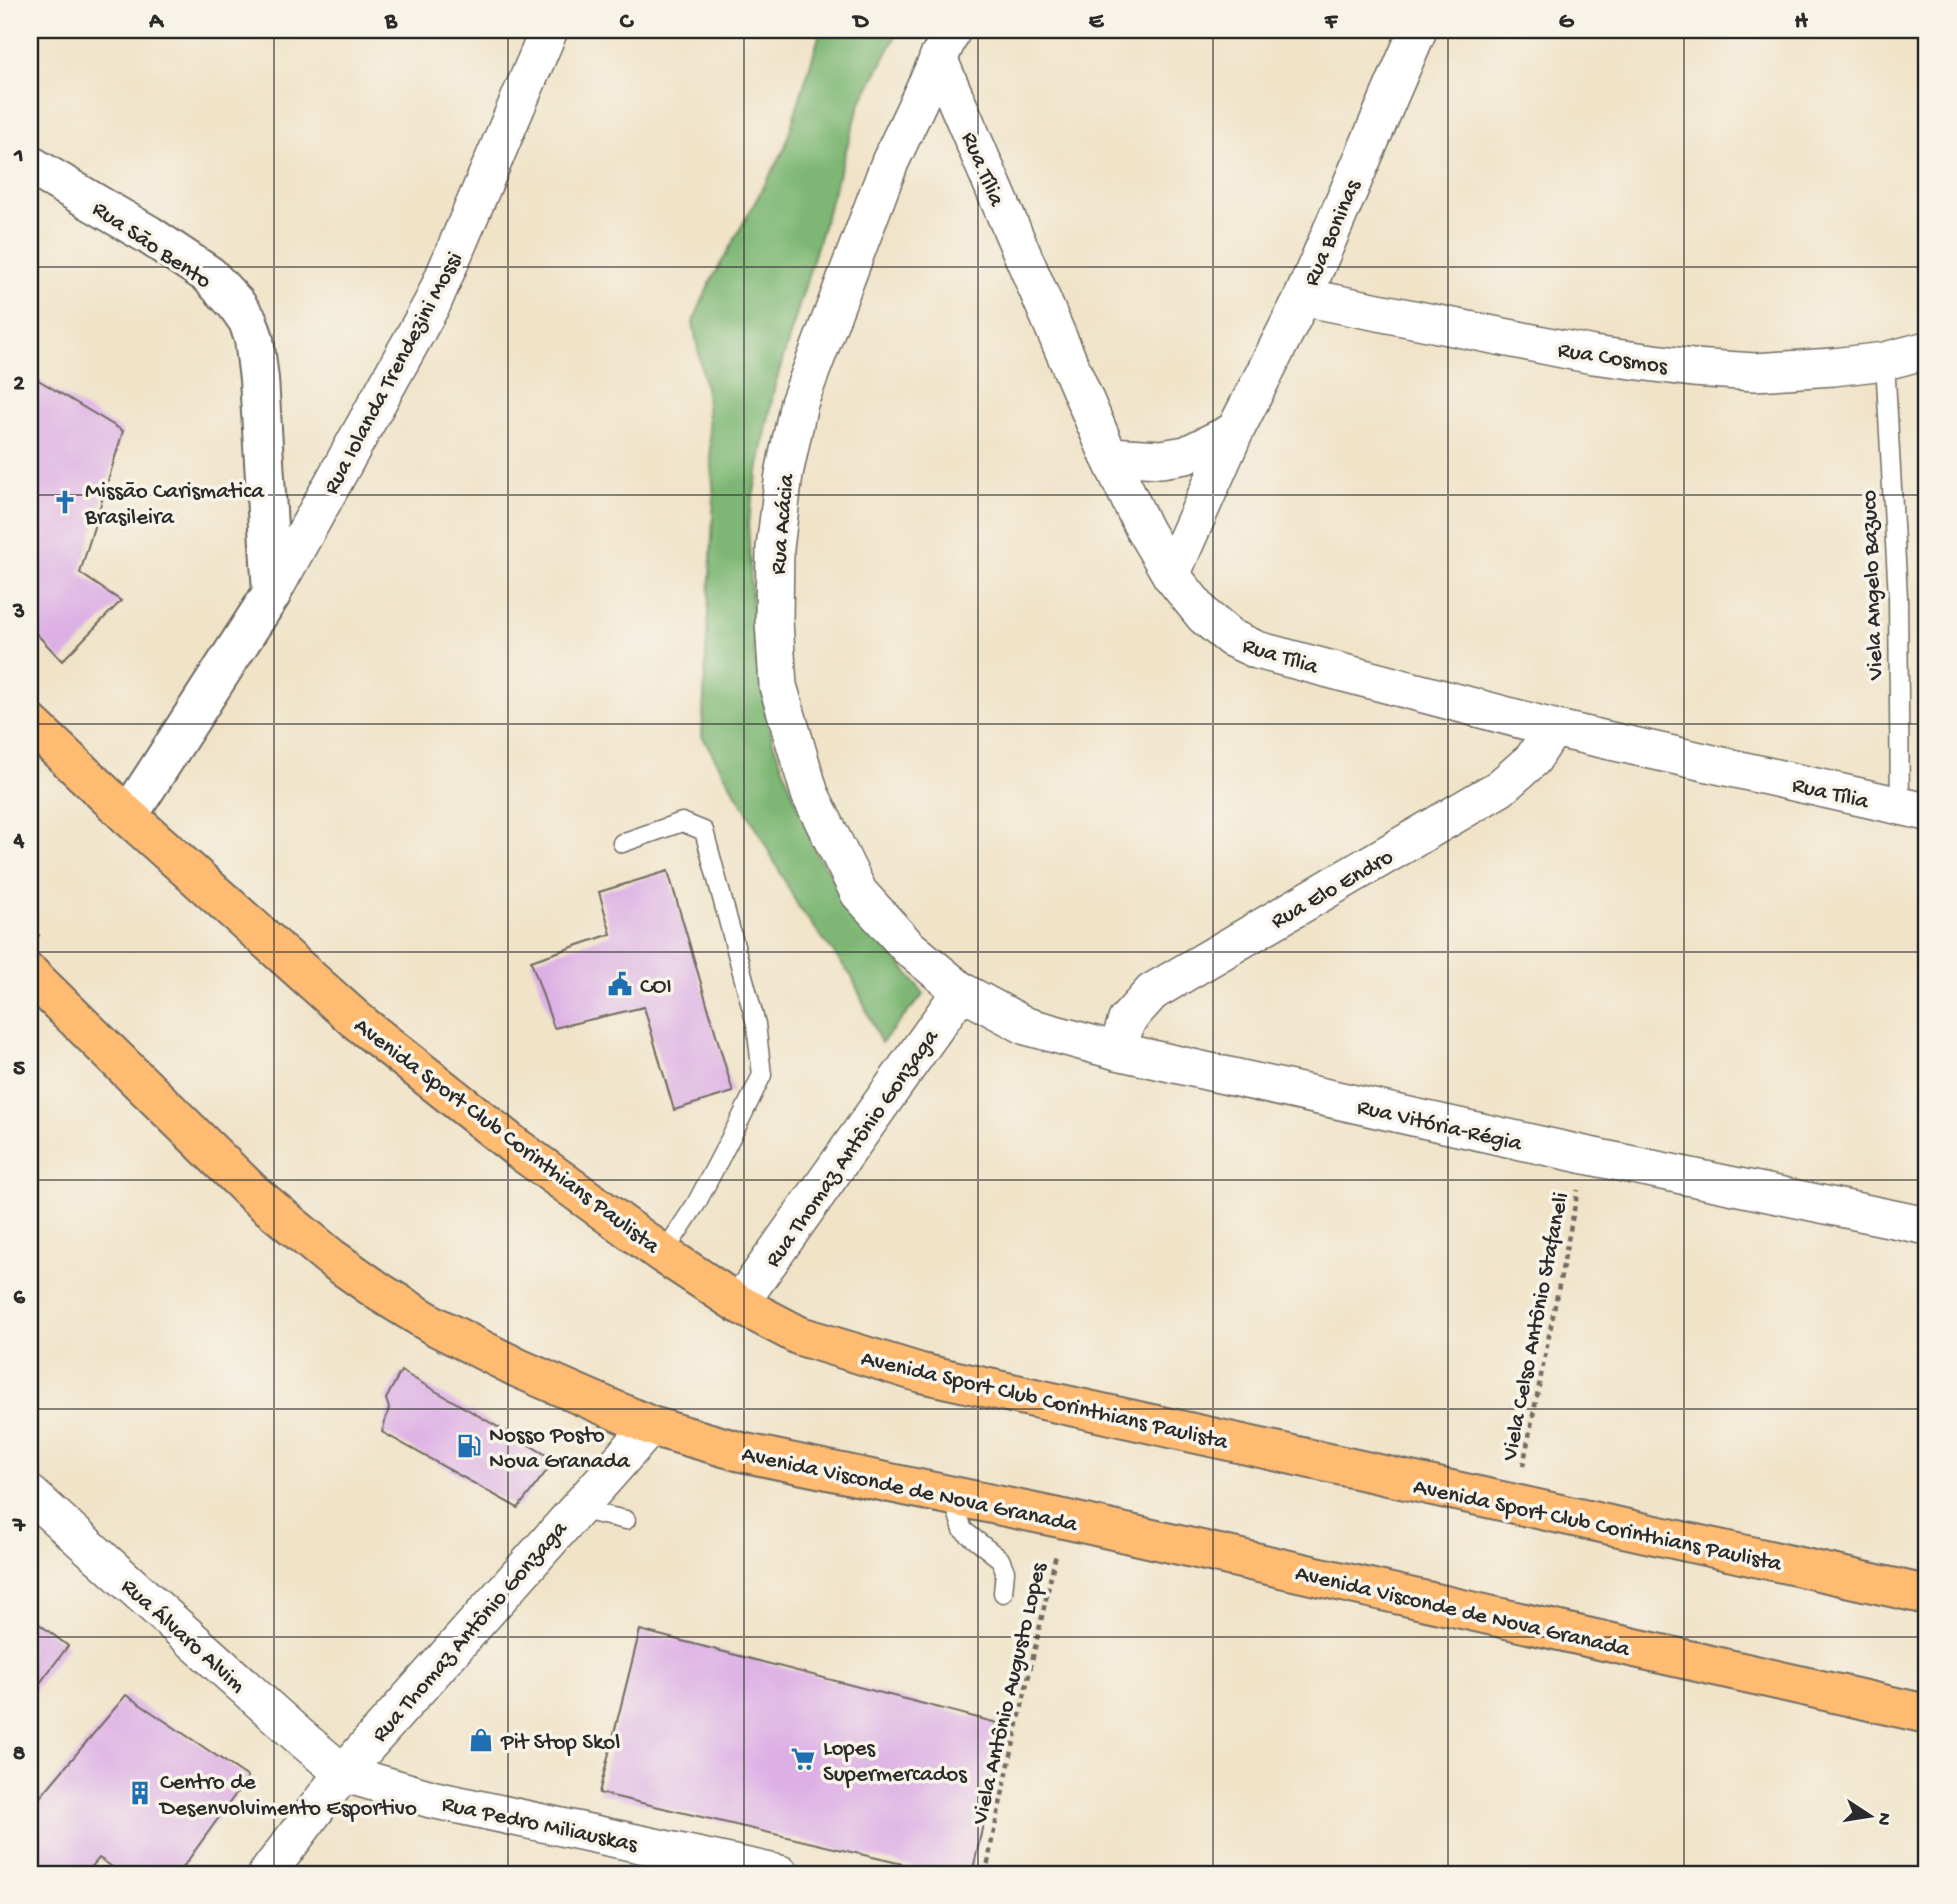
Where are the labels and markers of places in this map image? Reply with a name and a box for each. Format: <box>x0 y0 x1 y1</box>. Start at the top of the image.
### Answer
place label: Missão Carismatica Brasileira <box>84 479 265 532</box>
church icon: Missão Carismatica Brasileira <box>51 488 79 516</box>
public building icon: COI <box>606 970 634 998</box>
place label: COI <box>640 974 672 1001</box>
place label: Nosso Posto Nova Granada <box>489 1423 631 1476</box>
fuel station icon: Nosso Posto Nova Granada <box>455 1432 483 1460</box>
shop icon: Pit Stop Skol <box>467 1726 495 1754</box>
place label: Pit Stop Skol <box>500 1730 620 1757</box>
place label: Lopes Supermercados <box>823 1736 967 1789</box>
supermarket icon: Lopes Supermercados <box>789 1745 817 1773</box>
place label: Centro de Desenvolvimento Esportivo <box>158 1770 417 1823</box>
building icon: Centro de Desenvolvimento Esportivo <box>126 1779 154 1807</box>

